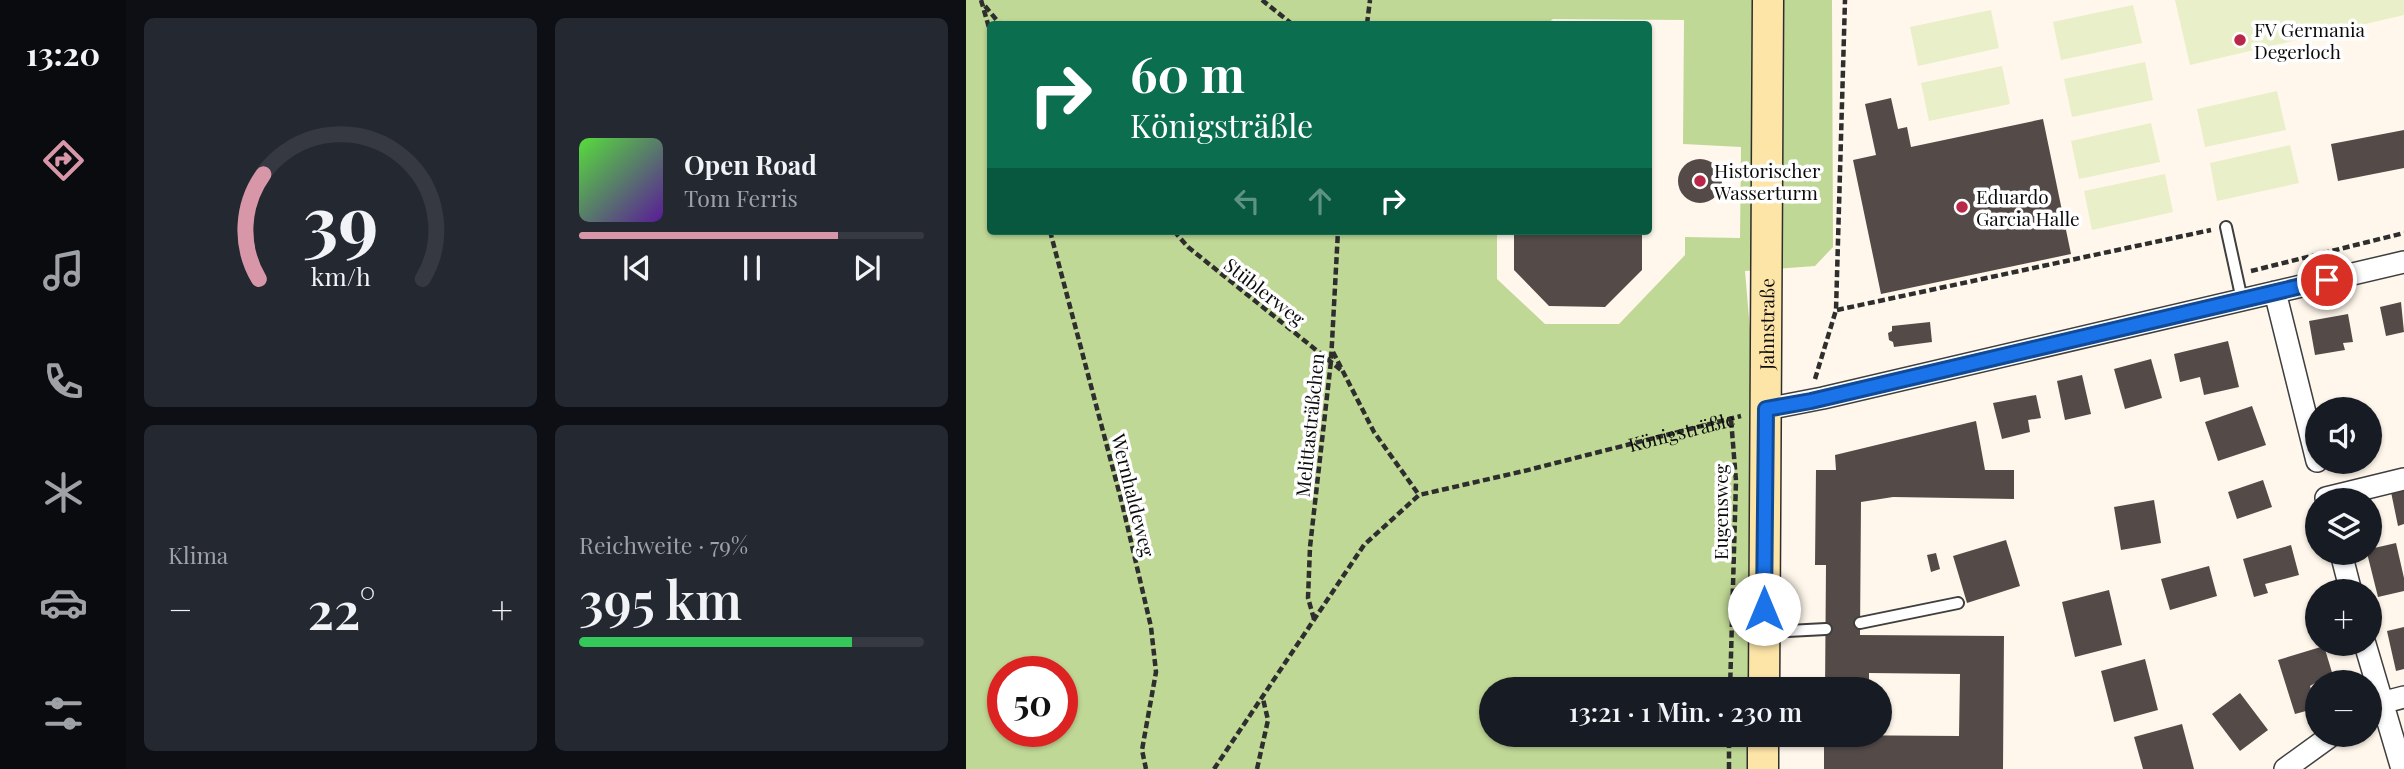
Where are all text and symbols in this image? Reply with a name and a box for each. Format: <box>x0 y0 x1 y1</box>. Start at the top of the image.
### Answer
place label: FV Germania Degerloch <box>2254 16 2366 64</box>
text: 13:20 <box>26 31 100 74</box>
marker: FV Germania Degerloch <box>2232 32 2248 48</box>
text: 60 m <box>1130 40 1245 105</box>
icon: right <box>1015 49 1106 140</box>
text: Königsträßle <box>1130 103 1313 146</box>
icon: directions <box>39 136 88 185</box>
text: Open Road <box>684 147 817 182</box>
place label: Historischer Wasserturm <box>1713 157 1821 205</box>
text: 39 <box>303 170 378 267</box>
marker: Historischer Wasserturm <box>1692 173 1708 189</box>
text: Tom Ferris <box>684 182 798 213</box>
icon: left <box>1228 182 1266 220</box>
icon: ahead <box>1301 182 1339 220</box>
icon: right <box>1374 182 1412 220</box>
place label: Eduardo Garcia Halle <box>1976 183 2080 231</box>
marker: Eduardo Garcia Halle <box>1954 199 1970 215</box>
icon: music <box>39 246 88 295</box>
icon: previous <box>618 249 656 287</box>
icon: pause <box>733 249 771 287</box>
icon: next <box>848 249 886 287</box>
pin <box>2297 250 2357 310</box>
street label: Stüblerweg <box>1219 251 1311 331</box>
text: km/h <box>311 259 371 292</box>
icon: arrive <box>2308 261 2346 299</box>
street label: Jahnstraße <box>1753 278 1779 371</box>
street label: Melittasträßchen <box>1289 351 1330 498</box>
icon: phone <box>39 357 88 406</box>
map controls <box>2305 397 2382 747</box>
button: sound <box>2305 397 2382 474</box>
street label: Königsträßle <box>1625 405 1737 457</box>
street label: Wernhaldeweg <box>1106 430 1162 559</box>
street label: Eugensweg <box>1707 464 1733 560</box>
icon: climate <box>39 468 88 517</box>
button: layers <box>2305 488 2382 565</box>
text: Reichweite · 79% <box>579 529 748 560</box>
text: Klima <box>168 539 228 570</box>
text: 395 km <box>579 564 742 633</box>
position arrow <box>1727 572 1801 646</box>
text: 22° <box>308 574 376 643</box>
icon: car <box>39 578 88 627</box>
button: + <box>2305 579 2382 656</box>
text: − <box>168 583 193 634</box>
text: + <box>491 583 513 634</box>
speed limit sign: 50 <box>987 656 1078 747</box>
button: − <box>2305 670 2382 747</box>
icon: filters <box>39 689 88 738</box>
text: 13:21 · 1 Min. · 230 m <box>1569 694 1802 729</box>

